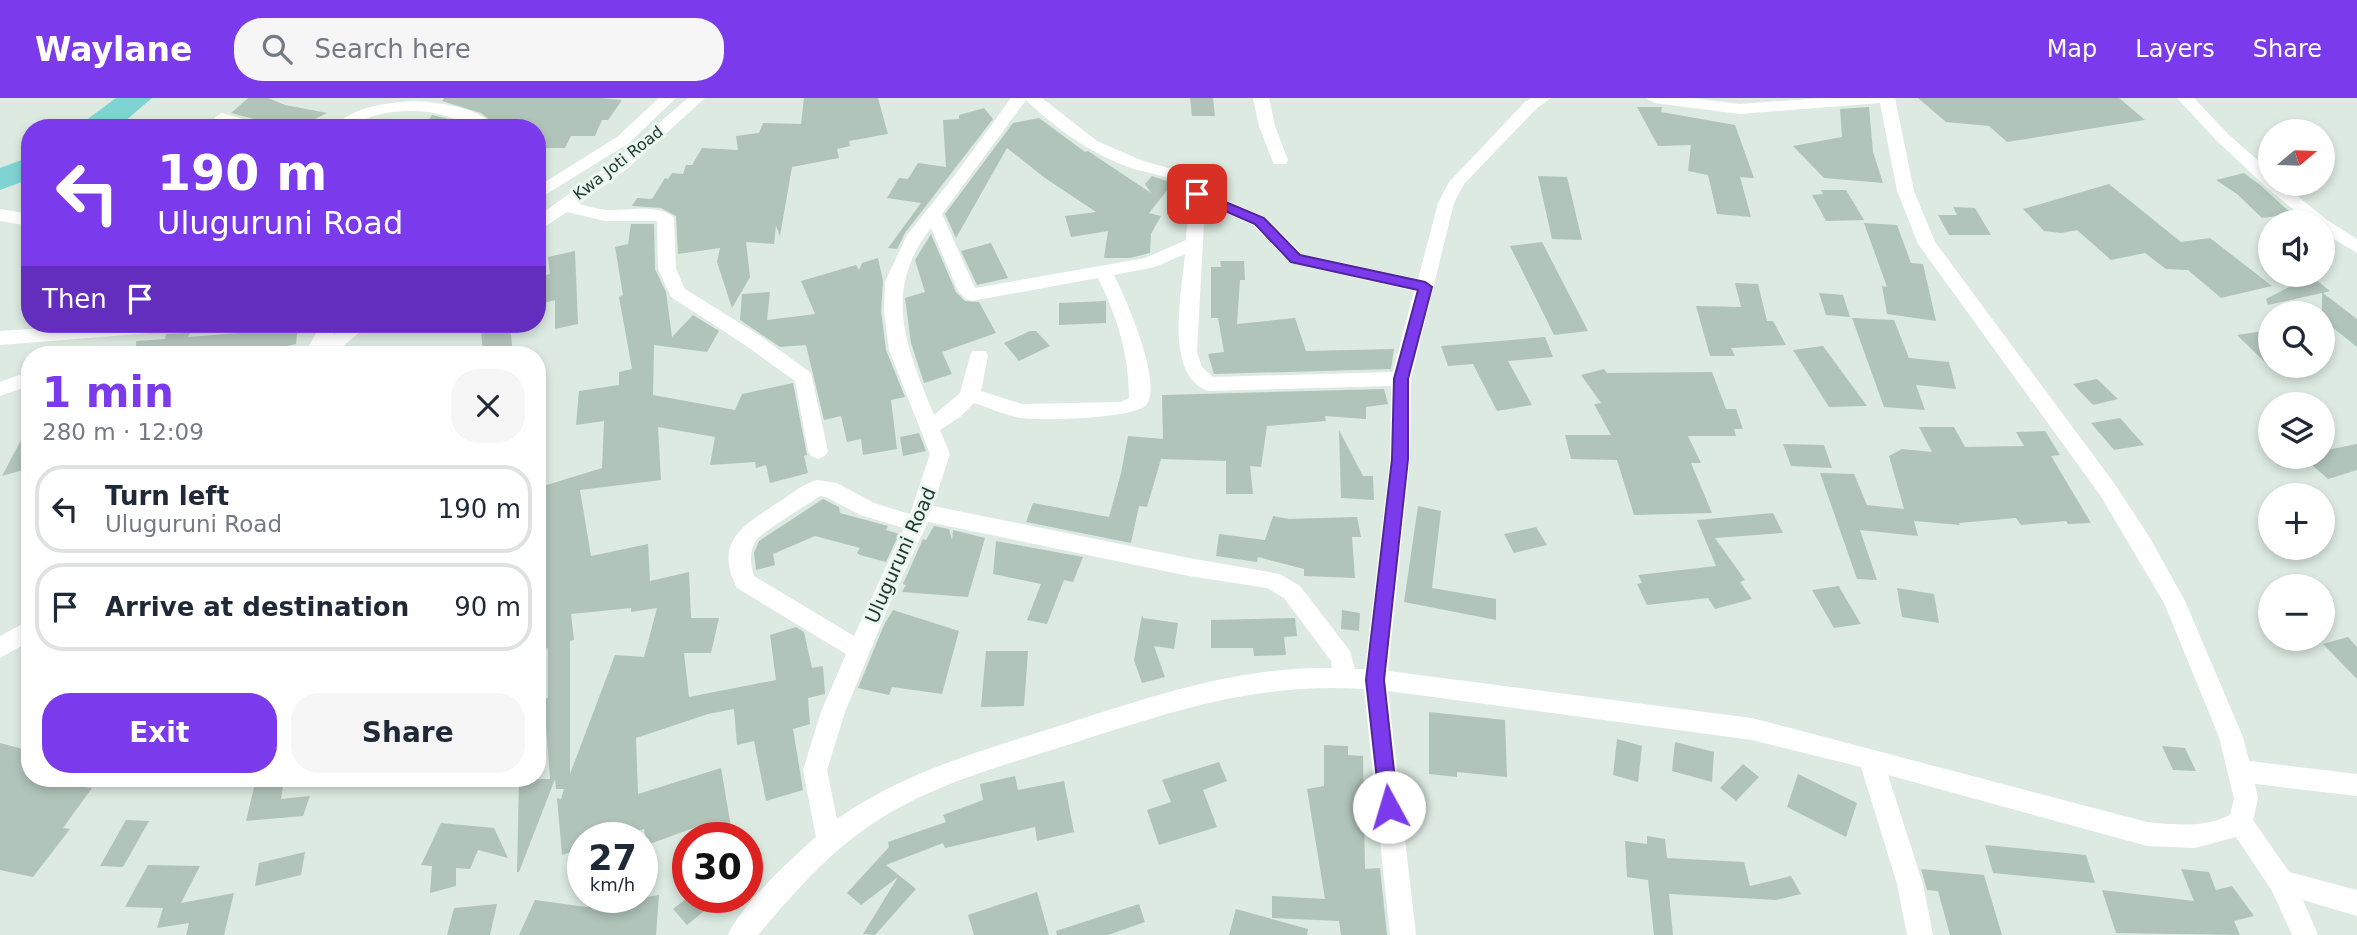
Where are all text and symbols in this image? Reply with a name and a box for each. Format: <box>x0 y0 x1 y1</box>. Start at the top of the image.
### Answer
search box <box>234 18 724 81</box>
text: Waylane <box>35 30 192 69</box>
icon: search <box>258 30 296 68</box>
text: Search here <box>314 34 471 64</box>
text: Map <box>2047 35 2097 63</box>
text: Layers <box>2135 35 2215 63</box>
text: Share <box>2253 35 2322 63</box>
north arrow <box>2258 119 2334 196</box>
map controls <box>2258 119 2335 651</box>
street label: Kwa Joti Road <box>569 122 667 204</box>
text: 190 m <box>157 145 327 202</box>
icon: left <box>42 147 133 238</box>
pin <box>1167 164 1227 224</box>
icon: arrive <box>1178 175 1216 213</box>
text: Uluguruni Road <box>157 204 403 242</box>
button: sound <box>2258 210 2335 287</box>
icon: arrive <box>121 280 159 318</box>
text: Then <box>42 284 107 314</box>
button: search <box>2258 301 2335 378</box>
text: 1 min <box>42 368 174 417</box>
button: close <box>451 369 525 443</box>
button: layers <box>2258 392 2335 469</box>
text: 280 m · 12:09 <box>42 419 204 445</box>
text: Turn left <box>105 481 229 511</box>
button: + <box>2258 483 2335 560</box>
street label: Uluguruni Road <box>860 484 940 626</box>
icon: left <box>46 490 84 528</box>
text: 190 m <box>438 494 521 524</box>
text: Uluguruni Road <box>105 511 282 537</box>
button: − <box>2258 574 2335 651</box>
icon: arrive <box>46 588 84 626</box>
text: Arrive at destination <box>105 592 409 622</box>
text: 90 m <box>454 592 521 622</box>
button: Exit <box>42 693 277 773</box>
button: Share <box>291 693 525 773</box>
position arrow <box>1352 770 1426 844</box>
speed limit sign: 30 <box>672 822 763 913</box>
text: 27 <box>588 838 637 878</box>
text: km/h <box>590 874 635 895</box>

